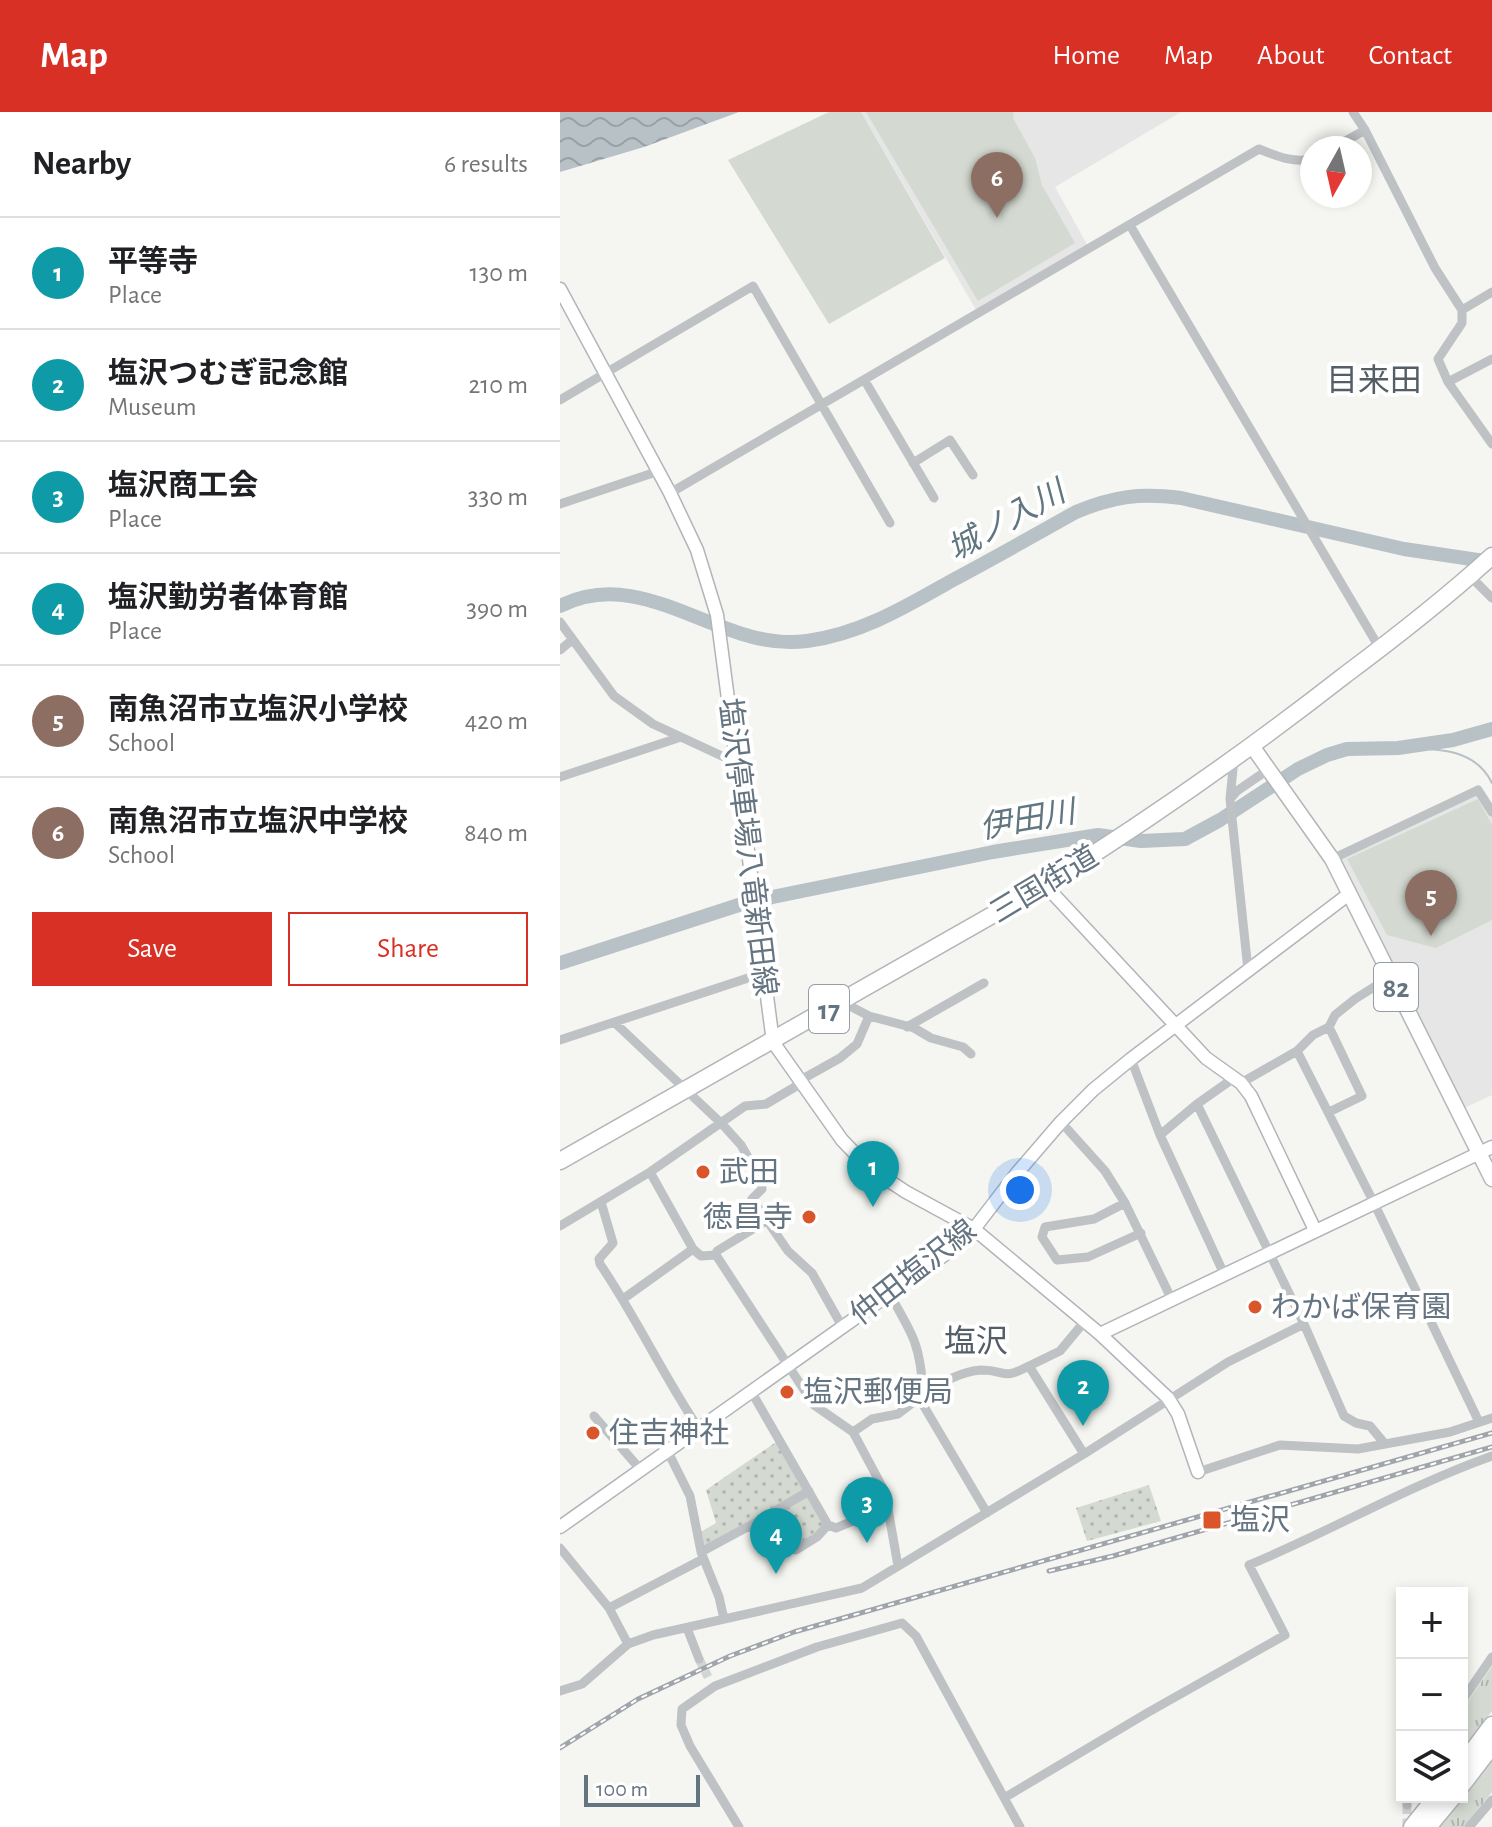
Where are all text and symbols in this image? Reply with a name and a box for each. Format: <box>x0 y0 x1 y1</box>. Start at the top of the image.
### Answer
text: Map <box>40 37 108 75</box>
text: Home <box>1053 42 1120 70</box>
text: Map <box>1164 42 1213 70</box>
text: About <box>1257 42 1325 70</box>
text: Contact <box>1369 42 1452 70</box>
north arrow <box>1300 136 1372 208</box>
text: Nearby <box>32 147 131 181</box>
text: 6 results <box>444 151 528 177</box>
pin: 6 <box>971 152 1023 218</box>
text: 平等寺 <box>108 247 198 277</box>
text: 1 <box>53 260 63 286</box>
text: 130 m <box>470 260 528 286</box>
text: Place <box>108 282 162 308</box>
text: 塩沢つむぎ記念館 <box>108 359 348 389</box>
district label: 目来田 <box>1326 364 1422 397</box>
text: 2 <box>52 372 64 398</box>
text: 210 m <box>468 372 528 398</box>
text: Museum <box>108 394 197 420</box>
text: 塩沢商工会 <box>108 471 258 501</box>
water label: 城ノ入川 <box>942 474 1073 566</box>
text: 3 <box>52 484 64 510</box>
text: 330 m <box>468 484 528 510</box>
text: Place <box>108 506 162 532</box>
text: 塩沢勤労者体育館 <box>108 583 348 613</box>
text: 4 <box>51 596 65 622</box>
text: 390 m <box>466 596 528 622</box>
text: Place <box>108 618 162 644</box>
text: 南魚沼市立塩沢小学校 <box>108 695 408 725</box>
street label: 塩沢停車場八竜新田線 <box>714 696 782 998</box>
text: 5 <box>52 708 64 734</box>
text: 420 m <box>465 708 528 734</box>
text: School <box>108 730 175 756</box>
water label: 伊田川 <box>977 794 1080 844</box>
text: 南魚沼市立塩沢中学校 <box>108 807 408 837</box>
text: 6 <box>52 820 64 846</box>
text: 840 m <box>464 820 528 846</box>
street label: 三国街道 <box>985 840 1104 929</box>
text: School <box>108 842 175 868</box>
pin: 5 <box>1405 870 1457 936</box>
button: Save <box>32 912 272 986</box>
button: Share <box>288 912 528 986</box>
road number: 82 <box>1374 963 1418 1011</box>
road number: 17 <box>809 985 849 1033</box>
pin: 1 <box>847 1141 899 1207</box>
place label: 武田 <box>719 1156 779 1188</box>
marker: 武田 <box>694 1163 712 1181</box>
your location <box>1000 1170 1040 1210</box>
place label: 徳昌寺 <box>703 1201 793 1233</box>
marker: 徳昌寺 <box>800 1208 818 1226</box>
street label: 仲田塩沢線 <box>844 1213 982 1331</box>
place label: わかば保育園 <box>1271 1291 1451 1323</box>
marker: わかば保育園 <box>1246 1298 1264 1316</box>
district label: 塩沢 <box>944 1325 1008 1358</box>
pin: 2 <box>1057 1360 1109 1426</box>
place label: 塩沢郵便局 <box>803 1376 953 1408</box>
marker: 塩沢郵便局 <box>778 1383 796 1401</box>
place label: 住吉神社 <box>609 1417 729 1449</box>
marker: 住吉神社 <box>584 1424 602 1442</box>
pin: 3 <box>841 1477 893 1543</box>
place label: 塩沢 <box>1230 1504 1290 1536</box>
pin: 4 <box>750 1508 802 1574</box>
marker: 塩沢 <box>1201 1509 1223 1531</box>
map controls <box>1396 1587 1468 1803</box>
button: + <box>1396 1587 1468 1659</box>
button: − <box>1396 1659 1468 1731</box>
button: layers <box>1396 1731 1468 1803</box>
scale bar <box>584 1771 700 1807</box>
text: 100 m <box>596 1778 648 1800</box>

